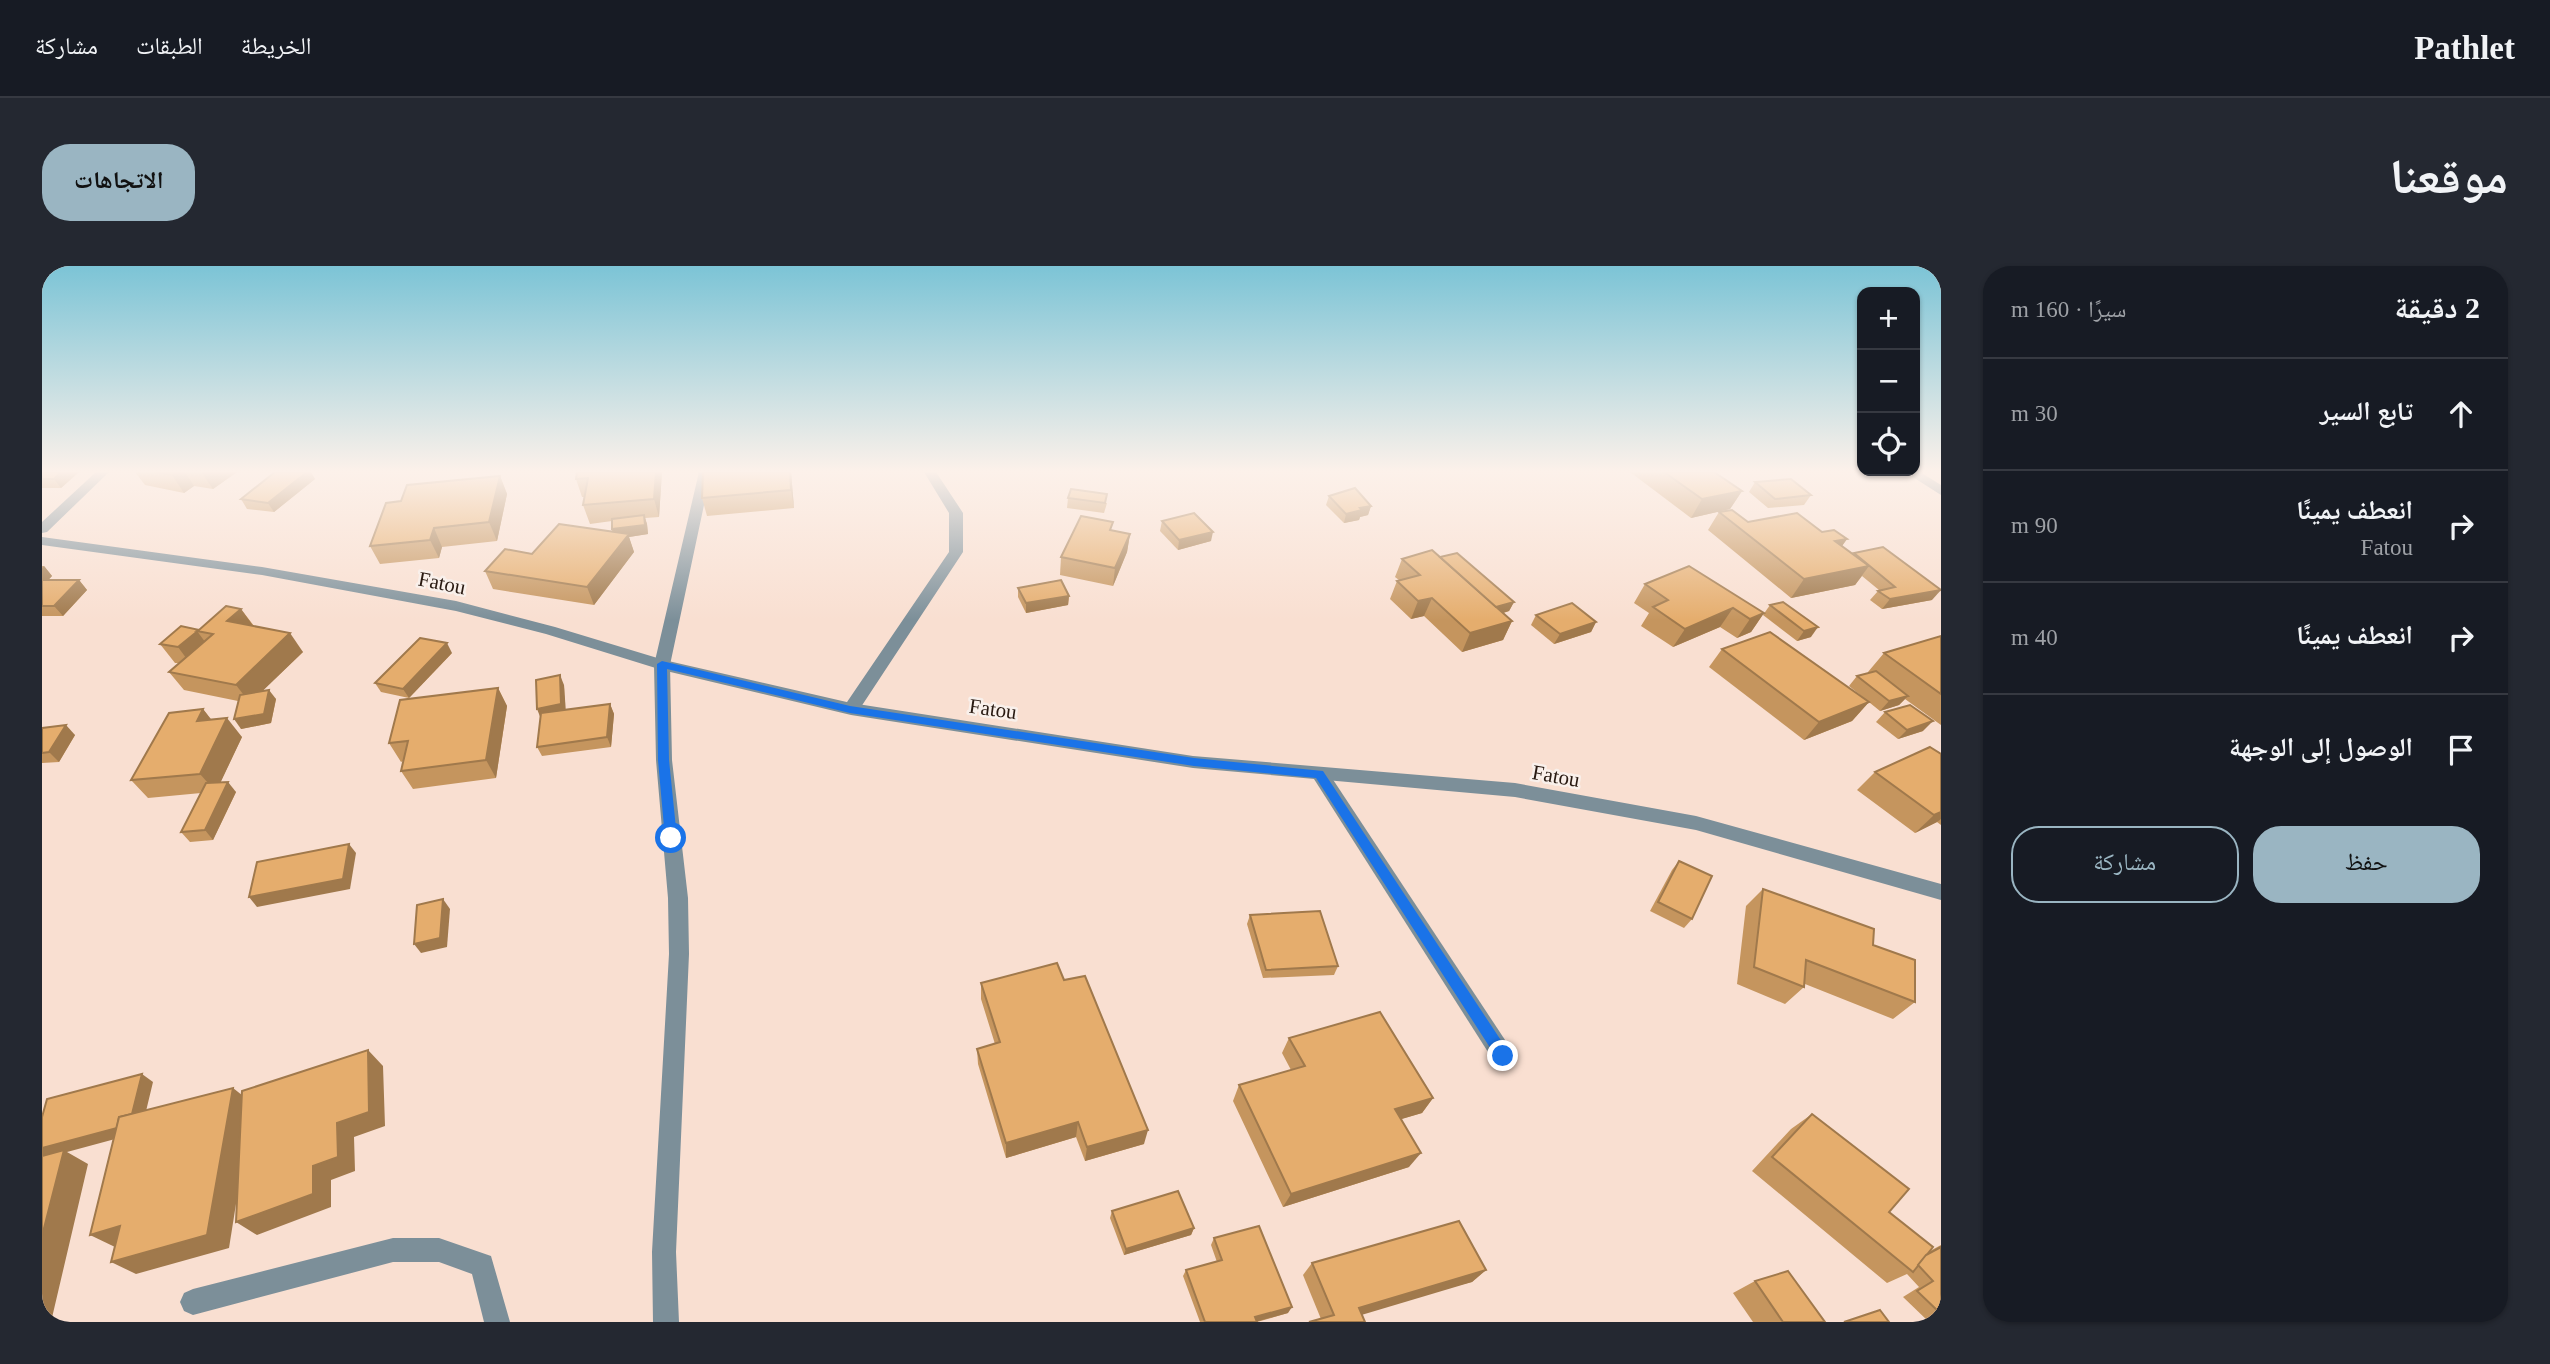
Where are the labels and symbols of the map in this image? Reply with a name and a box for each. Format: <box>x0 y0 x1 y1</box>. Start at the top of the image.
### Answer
street label: Fatou <box>416 567 468 599</box>
street label: Fatou <box>968 694 1019 724</box>
street label: Fatou <box>1530 760 1582 792</box>
route start <box>655 822 686 853</box>
route end <box>1487 1040 1518 1071</box>

